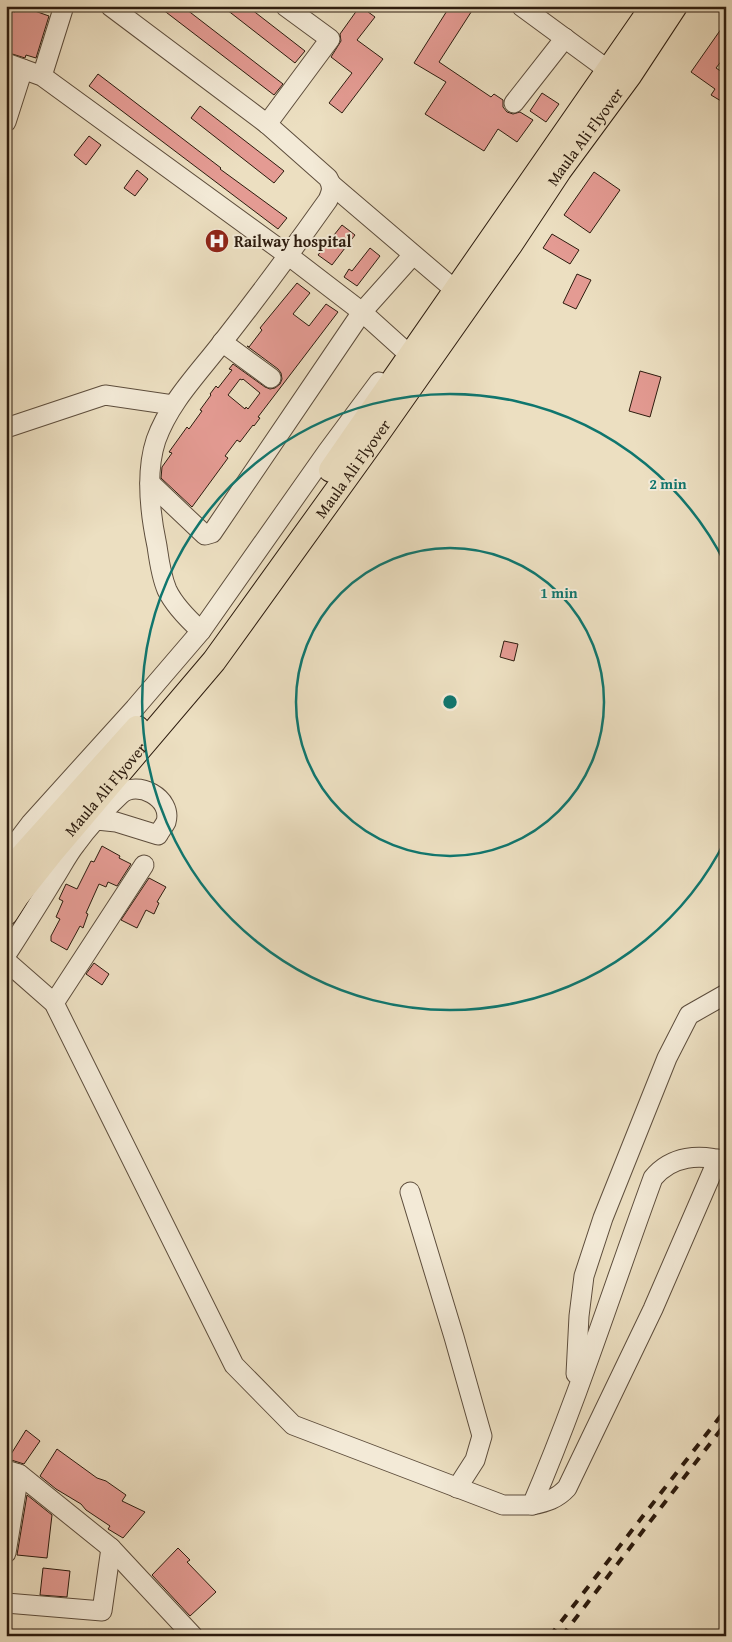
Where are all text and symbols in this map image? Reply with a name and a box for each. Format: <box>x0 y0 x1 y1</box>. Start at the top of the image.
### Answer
street label: Maula Ali Flyover <box>540 82 629 191</box>
hospital icon: Railway hospital <box>204 228 230 254</box>
place label: Railway hospital <box>234 229 351 253</box>
street label: Maula Ali Flyover <box>309 414 396 523</box>
text: 2 min <box>649 473 687 494</box>
text: 1 min <box>540 582 578 603</box>
centre of rings <box>441 693 459 711</box>
street label: Maula Ali Flyover <box>58 736 152 841</box>

